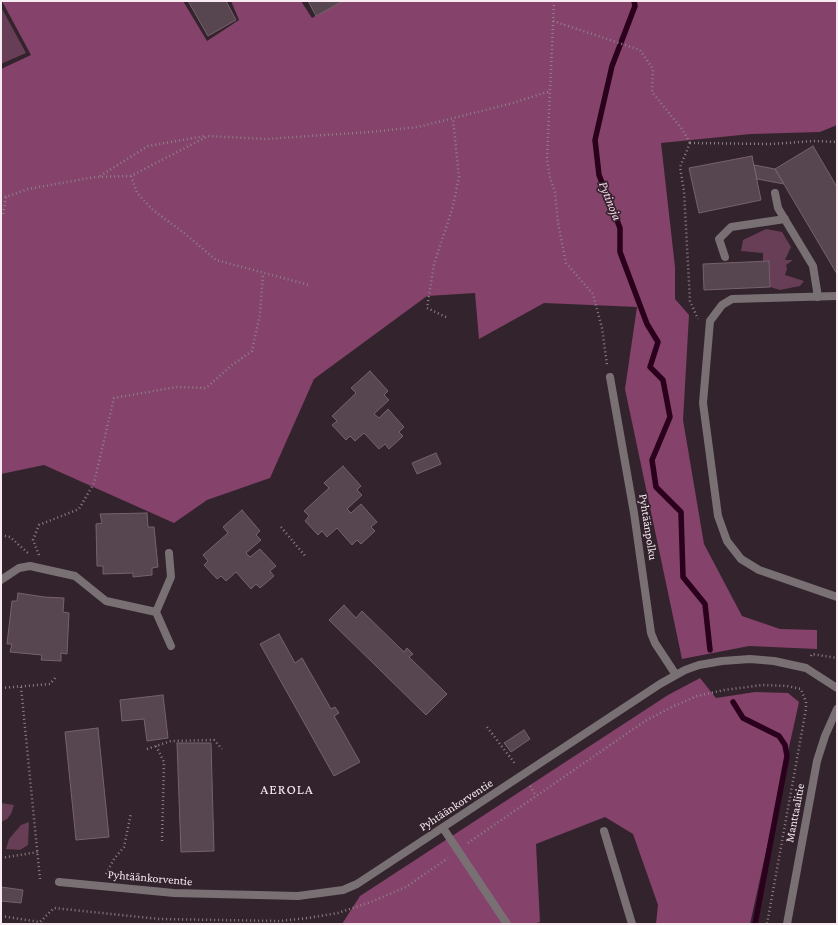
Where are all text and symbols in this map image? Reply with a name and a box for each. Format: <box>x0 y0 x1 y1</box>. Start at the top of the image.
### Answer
water label: Pytinoja <box>595 179 625 223</box>
street label: Pyhtäänpolku <box>636 493 660 561</box>
street label: Pyhtäänkorventie <box>416 776 496 834</box>
district label: AEROLA <box>260 782 314 798</box>
street label: Manttaalitie <box>782 782 808 844</box>
street label: Pyhtäänkorventie <box>107 867 193 889</box>

